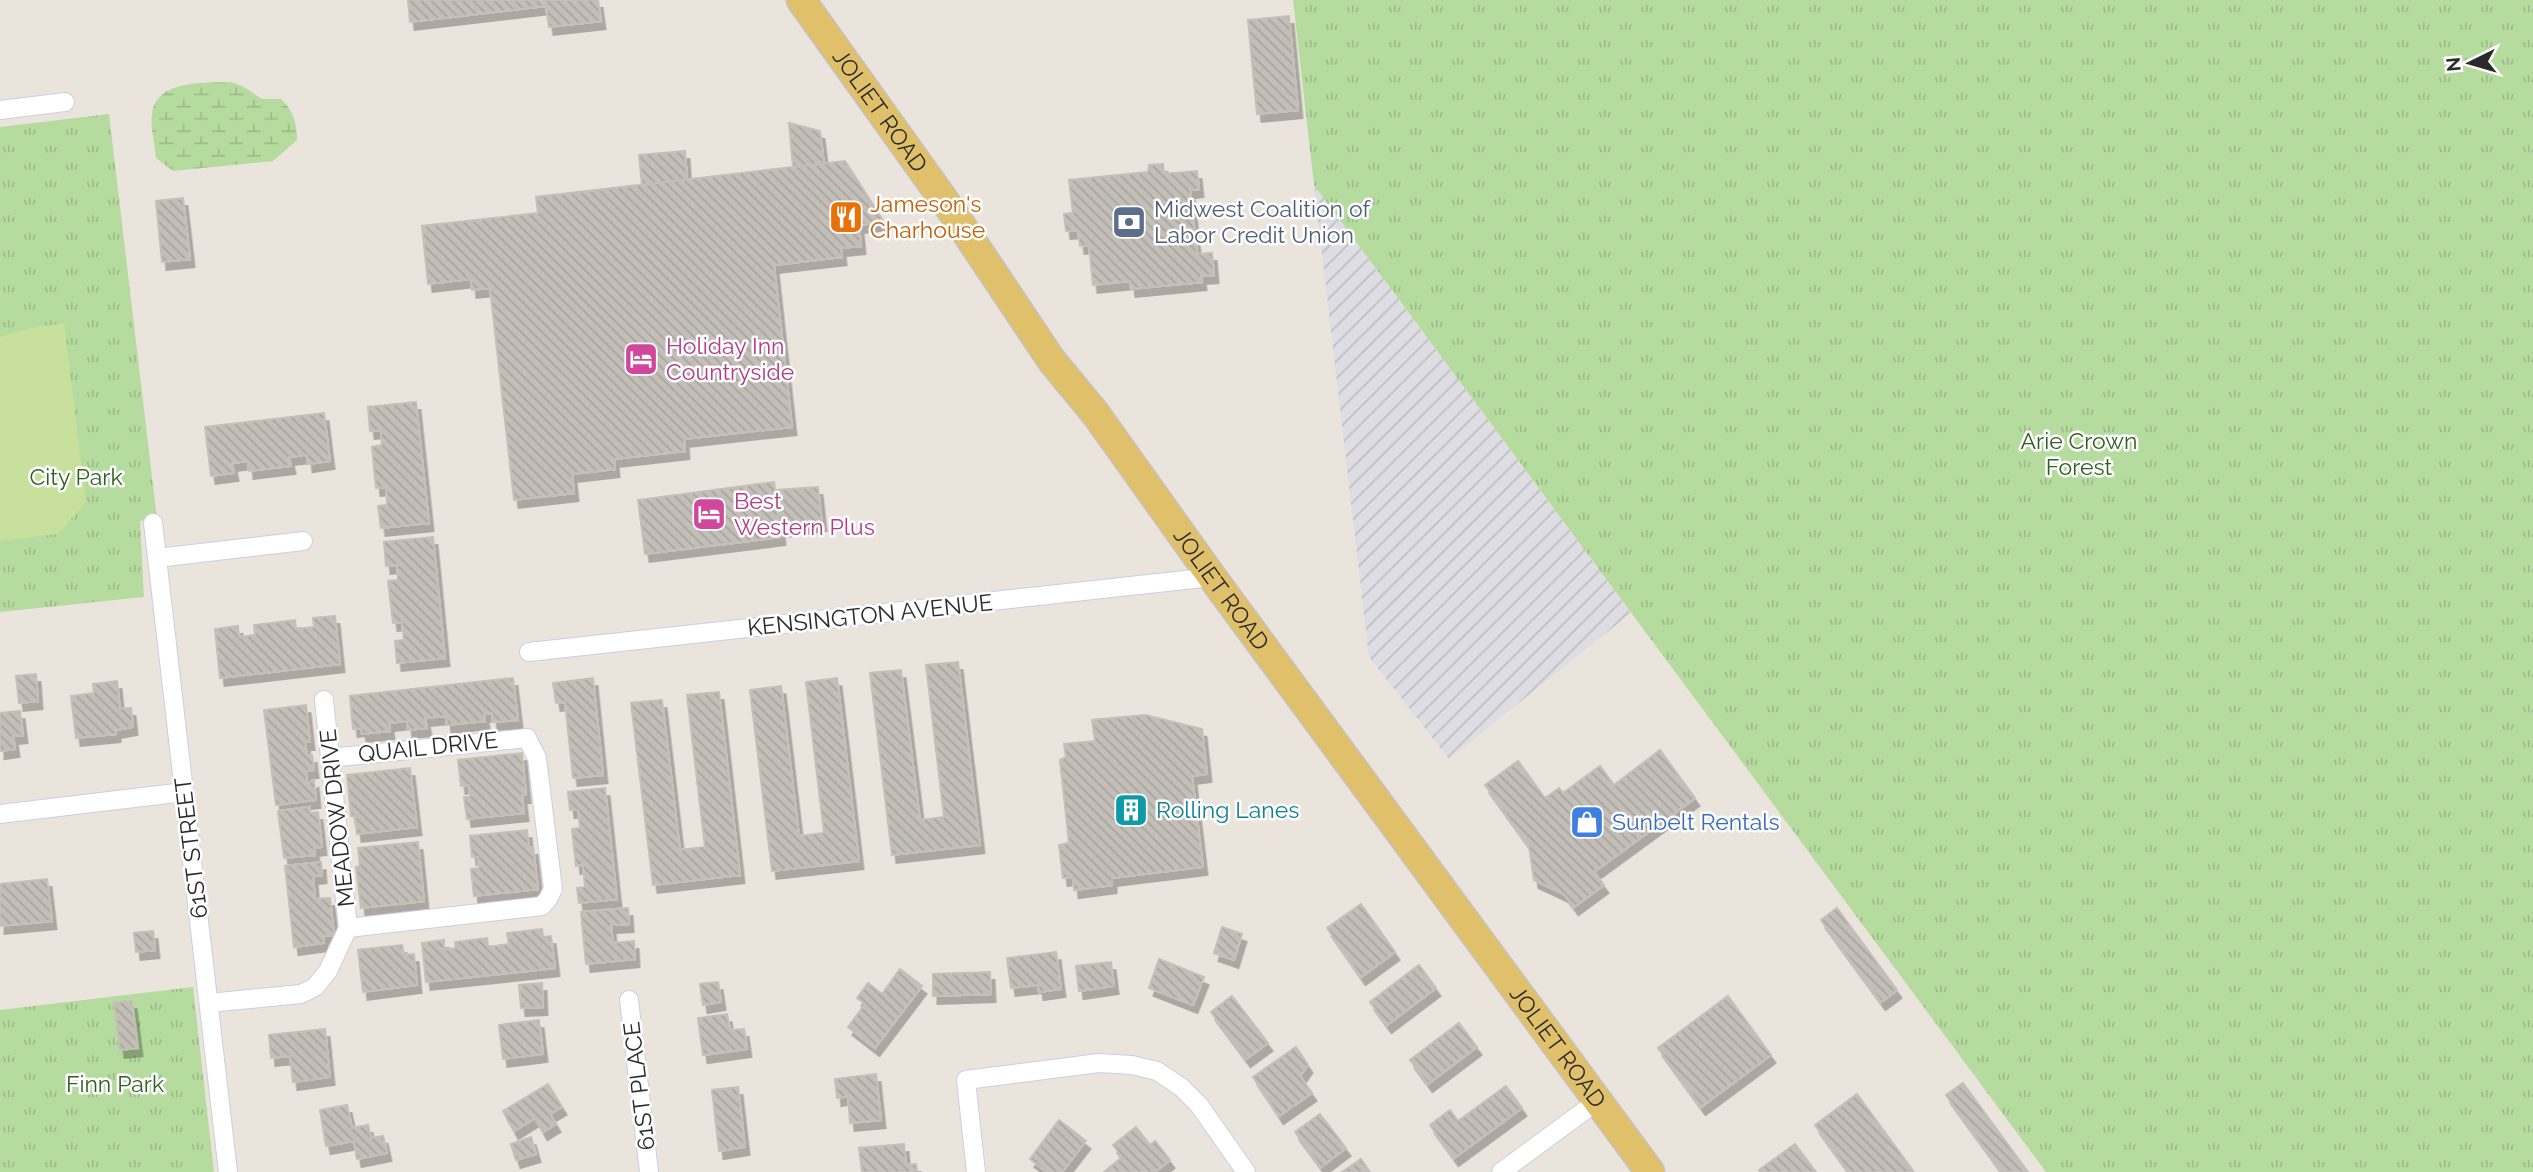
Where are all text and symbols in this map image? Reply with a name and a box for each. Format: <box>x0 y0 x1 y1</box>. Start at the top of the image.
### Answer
north arrow <box>2435 28 2505 98</box>
street label: JOLIET ROAD <box>827 44 933 177</box>
text: N <box>2441 56 2465 73</box>
place label: Jameson's Charhouse <box>870 190 985 243</box>
place label: Midwest Coalition of Labor Credit Union <box>1154 195 1371 248</box>
restaurant icon: Jameson's Charhouse <box>827 198 865 236</box>
bank icon: Midwest Coalition of Labor Credit Union <box>1110 203 1148 241</box>
place label: Holiday Inn Countryside <box>666 332 794 385</box>
hotel icon: Holiday Inn Countryside <box>622 340 660 378</box>
park label: Arie Crown Forest <box>2021 427 2137 480</box>
park label: City Park <box>29 463 123 490</box>
place label: Best Western Plus <box>734 487 875 540</box>
hotel icon: Best Western Plus <box>690 495 728 533</box>
street label: JOLIET ROAD <box>1168 523 1275 655</box>
street label: KENSINGTON AVENUE <box>746 588 994 641</box>
street label: QUAIL DRIVE <box>357 726 499 767</box>
street label: MEADOW DRIVE <box>314 728 359 908</box>
street label: 61ST STREET <box>168 776 213 920</box>
building icon: Rolling Lanes <box>1112 791 1150 829</box>
place label: Rolling Lanes <box>1156 796 1299 823</box>
shop icon: Sunbelt Rentals <box>1568 803 1606 841</box>
place label: Sunbelt Rentals <box>1612 808 1780 835</box>
street label: JOLIET ROAD <box>1505 980 1612 1113</box>
street label: 61ST PLACE <box>617 1020 660 1152</box>
park label: Finn Park <box>66 1070 164 1097</box>

